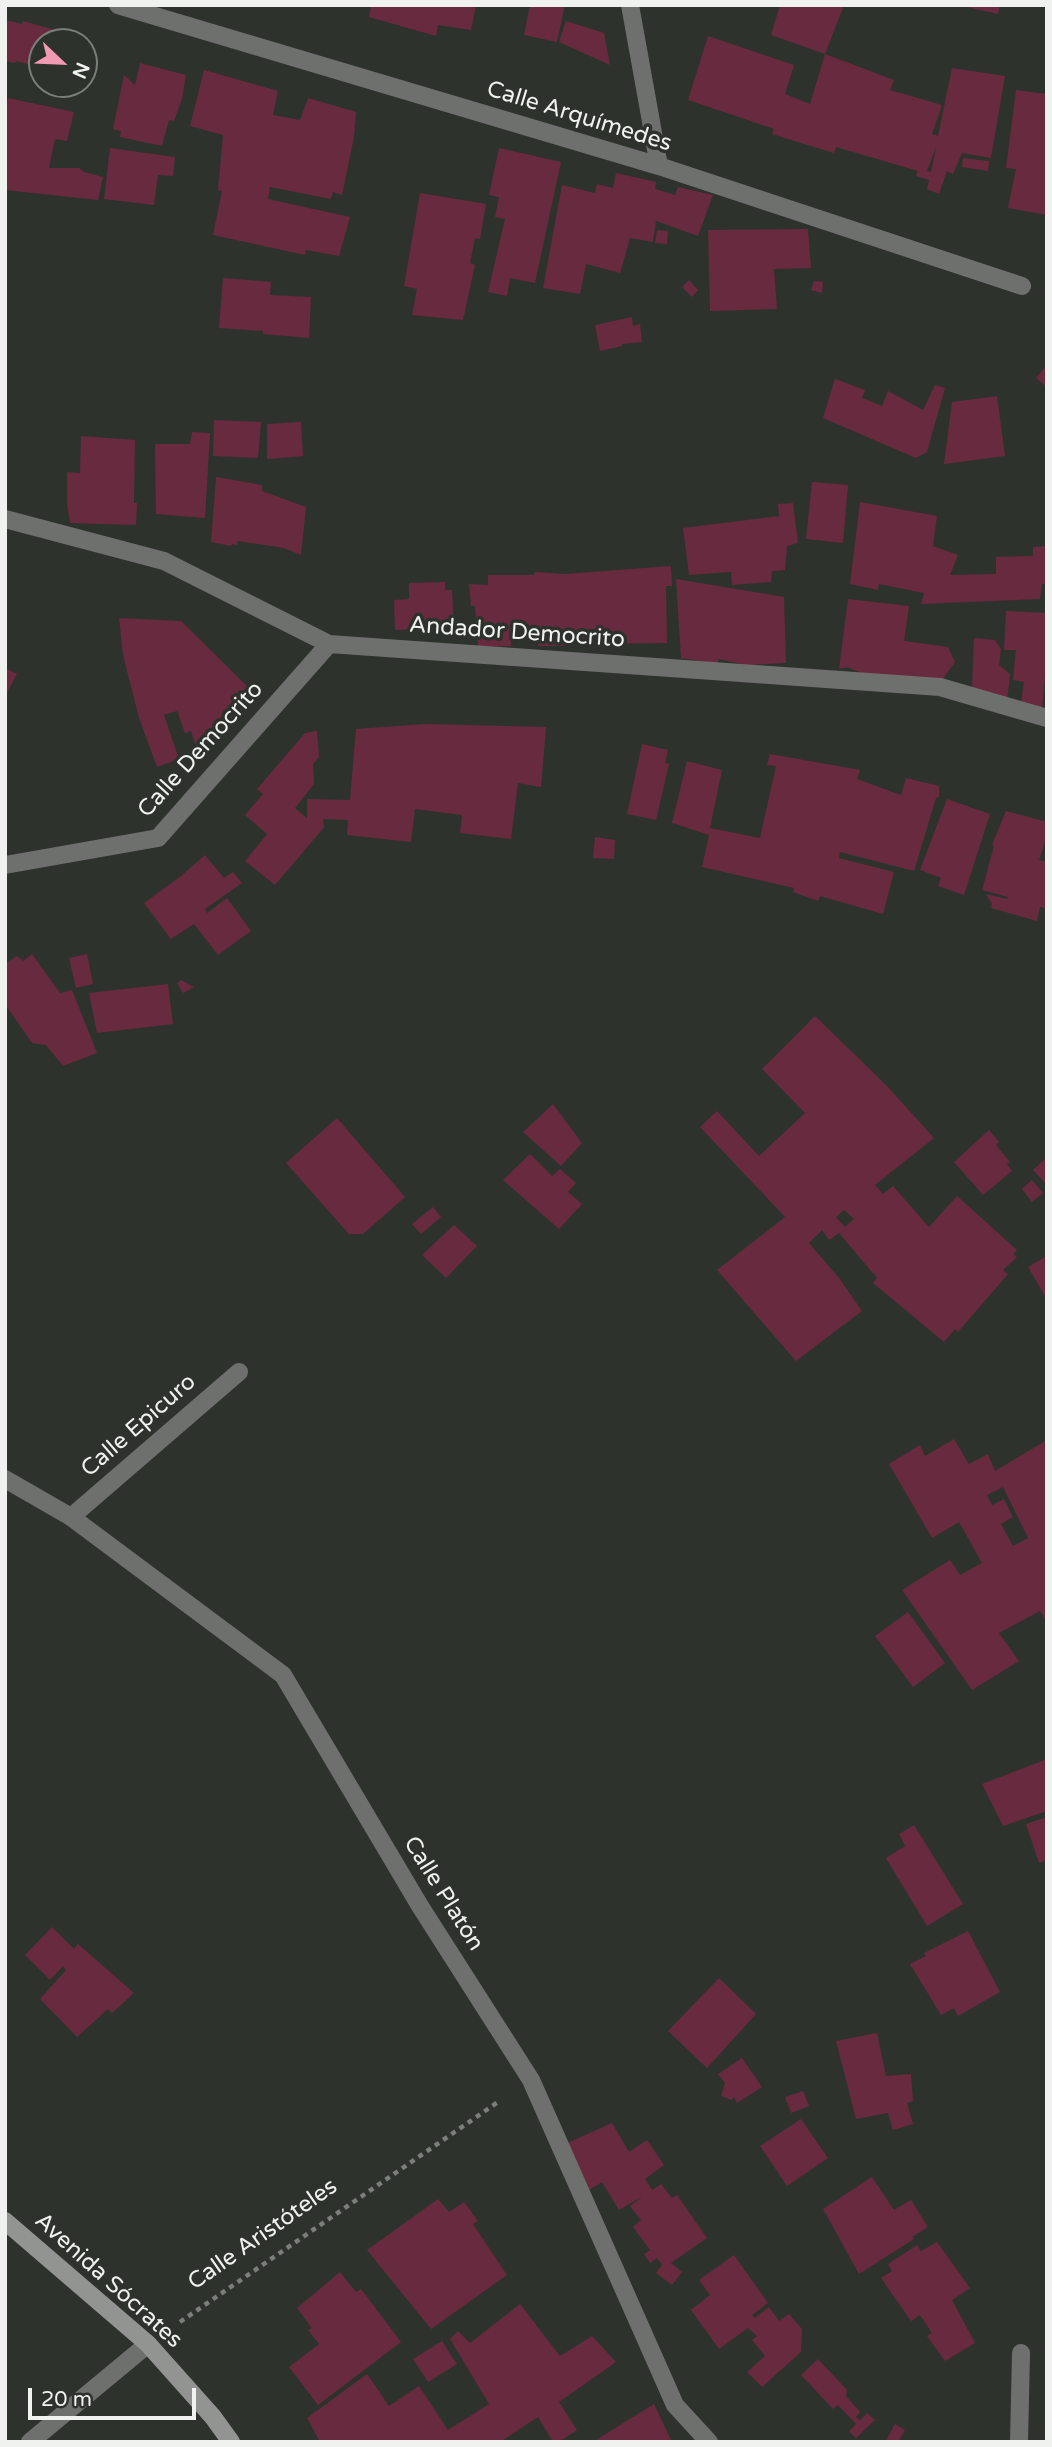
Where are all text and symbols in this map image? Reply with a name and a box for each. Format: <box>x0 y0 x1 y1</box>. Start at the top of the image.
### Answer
north arrow <box>28 28 98 98</box>
text: N <box>67 59 94 82</box>
street label: Calle Arquímedes <box>483 76 675 158</box>
street label: Andador Democrito <box>408 612 626 654</box>
street label: Calle Democrito <box>133 676 269 824</box>
street label: Calle Epicuro <box>76 1369 202 1483</box>
street label: Calle Platón <box>397 1832 489 1956</box>
street label: Calle Aristóteles <box>183 2173 343 2297</box>
street label: Avenida Sócrates <box>29 2207 187 2355</box>
scale bar <box>32 2374 200 2418</box>
text: 20 m <box>41 2387 92 2412</box>

